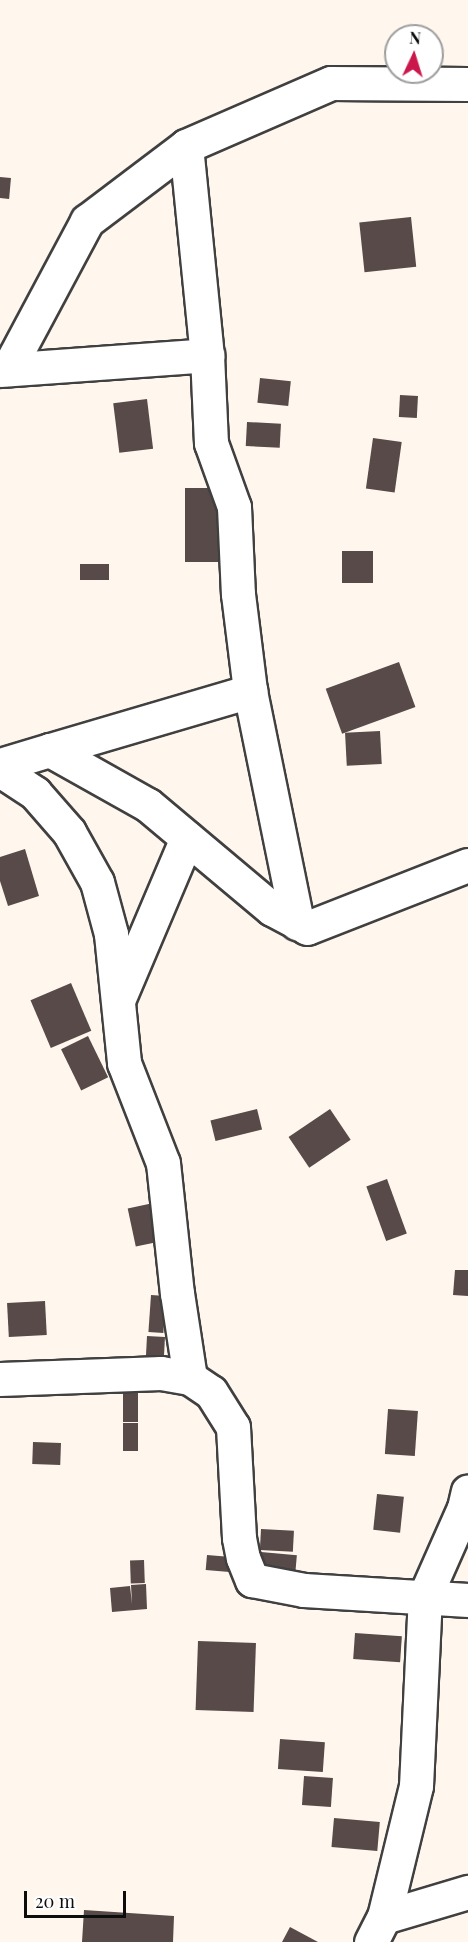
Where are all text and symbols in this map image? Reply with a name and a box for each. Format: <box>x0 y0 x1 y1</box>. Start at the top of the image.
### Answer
north arrow <box>384 24 444 84</box>
text: N <box>409 27 422 48</box>
scale bar <box>27 1879 129 1917</box>
text: 20 m <box>35 1889 75 1913</box>

